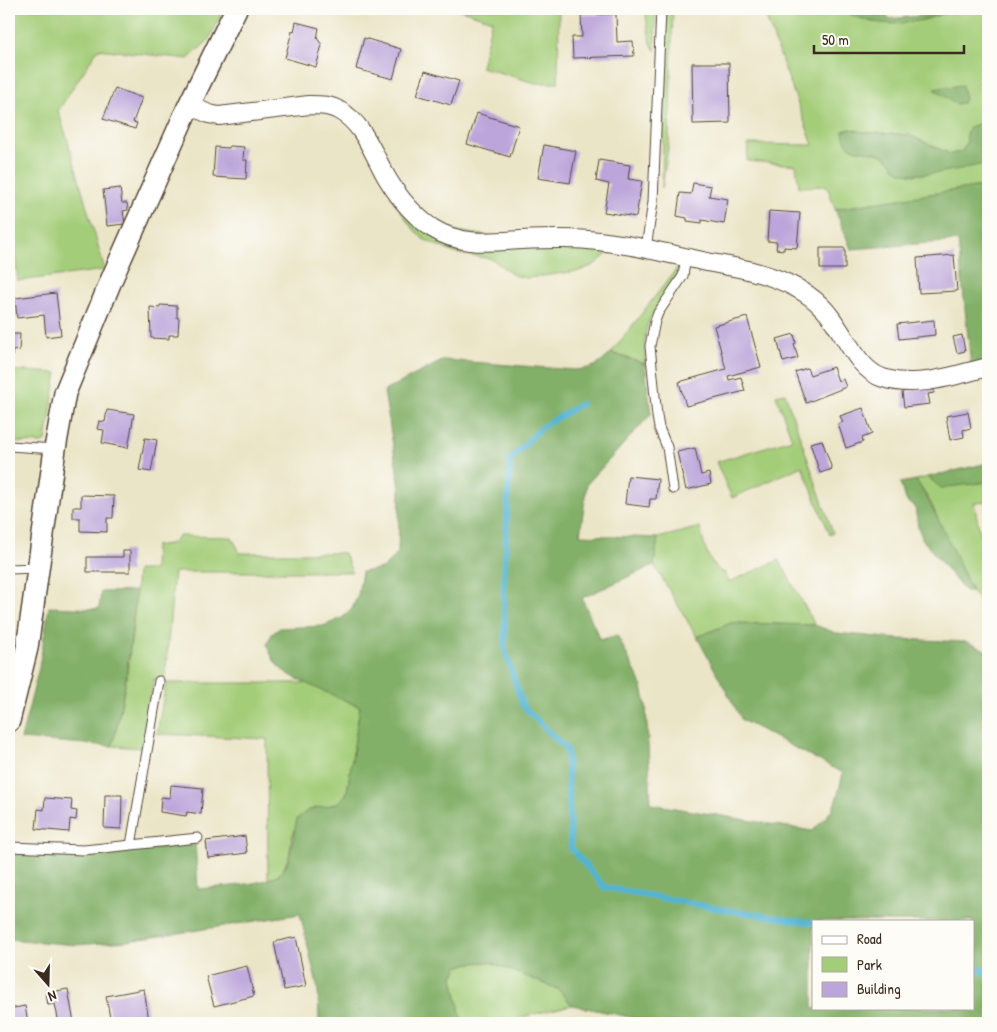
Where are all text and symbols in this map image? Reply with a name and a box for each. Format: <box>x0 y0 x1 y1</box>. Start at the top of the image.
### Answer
scale bar <box>814 22 964 54</box>
text: 50 m <box>822 29 849 50</box>
legend <box>812 920 974 1010</box>
text: Road <box>857 928 882 949</box>
text: Park <box>857 954 882 975</box>
north arrow <box>22 960 72 1010</box>
text: Building <box>857 978 901 999</box>
text: N <box>45 986 59 1007</box>

